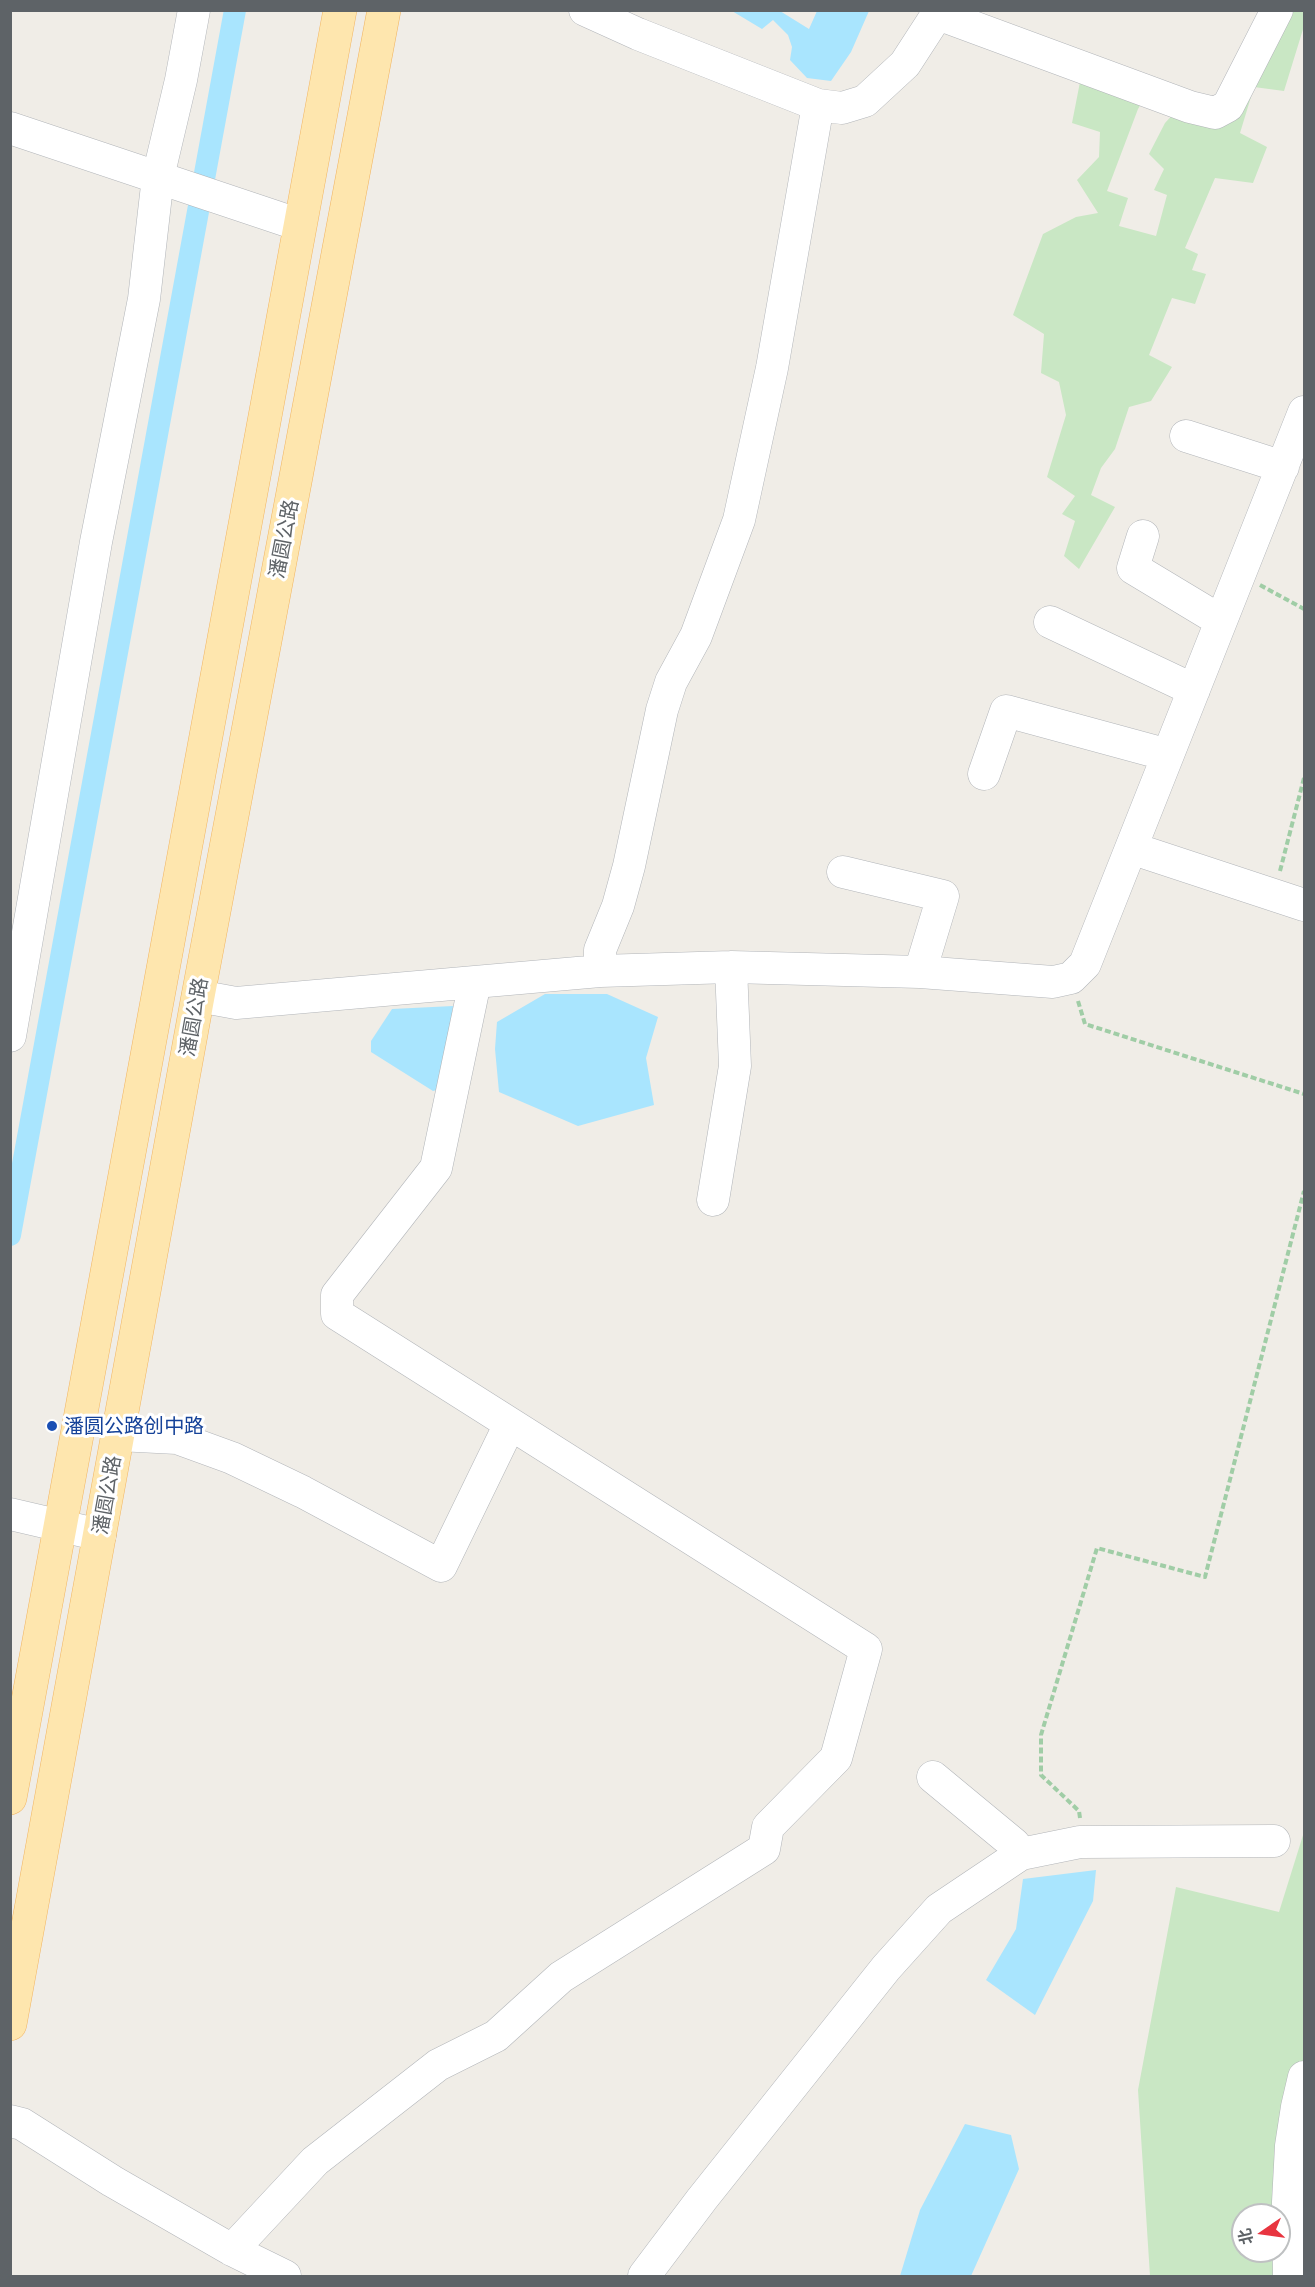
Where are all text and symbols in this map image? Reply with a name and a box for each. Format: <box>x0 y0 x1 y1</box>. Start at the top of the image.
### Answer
street label: 潘圆公路 <box>265 497 303 581</box>
street label: 潘圆公路 <box>175 976 213 1058</box>
place label: 潘圆公路创中路 <box>64 1414 204 1438</box>
marker: 潘圆公路创中路 <box>45 1419 59 1433</box>
street label: 潘圆公路 <box>88 1454 126 1536</box>
north arrow <box>1231 2203 1291 2263</box>
text: 北 <box>1234 2227 1256 2247</box>

